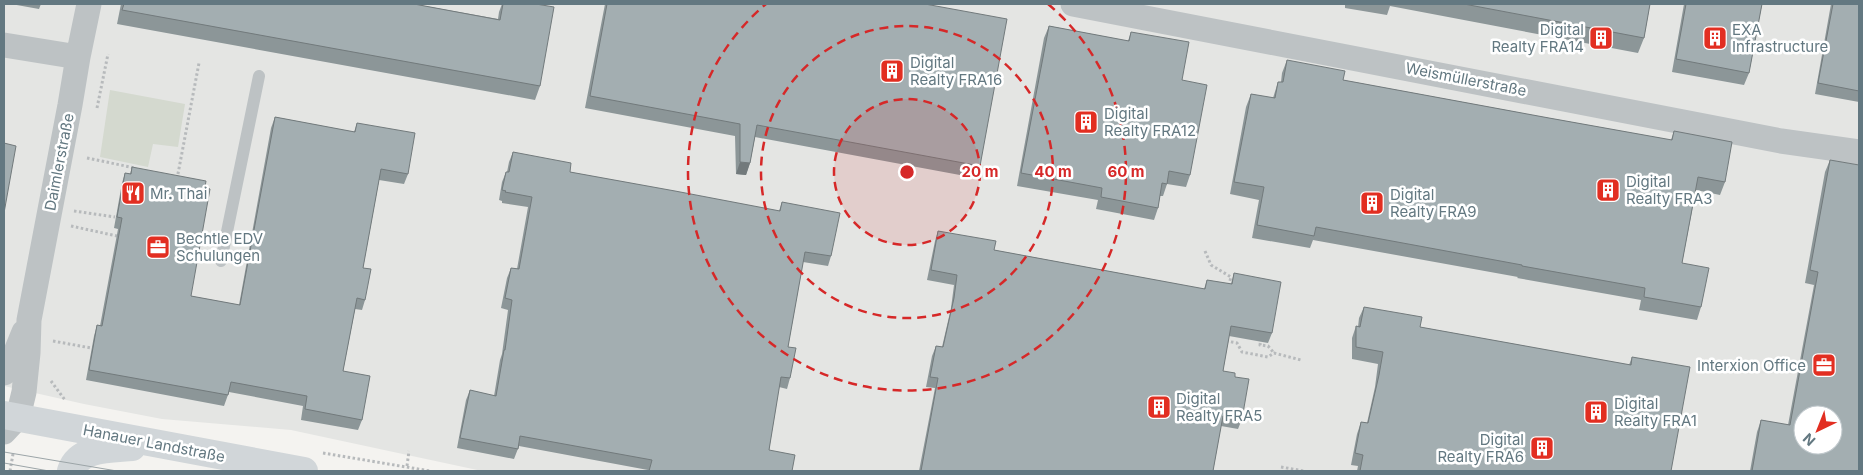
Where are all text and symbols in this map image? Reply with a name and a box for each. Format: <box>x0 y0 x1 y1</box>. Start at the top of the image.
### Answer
place label: Digital Realty FRA14 <box>1491 20 1584 56</box>
place label: EXA Infrastructure <box>1732 20 1828 56</box>
building icon: Digital Realty FRA14 <box>1588 25 1614 51</box>
building icon: EXA Infrastructure <box>1702 25 1728 51</box>
place label: Digital Realty FRA16 <box>910 53 1002 89</box>
building icon: Digital Realty FRA16 <box>879 58 905 84</box>
street label: Weismüllerstraße <box>1404 58 1528 100</box>
place label: Digital Realty FRA12 <box>1104 104 1196 140</box>
building icon: Digital Realty FRA12 <box>1073 109 1099 135</box>
street label: Daimlerstraße <box>40 112 78 212</box>
text: 20 m <box>962 162 998 181</box>
text: 40 m <box>1034 162 1072 181</box>
text: 60 m <box>1107 162 1145 181</box>
centre of rings <box>898 163 916 181</box>
place label: Digital Realty FRA3 <box>1626 172 1713 208</box>
building icon: Digital Realty FRA3 <box>1595 177 1621 203</box>
restaurant icon: Mr. Thai <box>120 180 146 206</box>
place label: Mr. Thai <box>150 184 207 203</box>
place label: Digital Realty FRA9 <box>1390 185 1477 221</box>
building icon: Digital Realty FRA9 <box>1359 190 1385 216</box>
place label: Bechtle EDV Schulungen <box>176 229 263 265</box>
office icon: Bechtle EDV Schulungen <box>145 234 171 260</box>
office icon: Interxion Office <box>1811 352 1837 378</box>
place label: Interxion Office <box>1697 356 1806 375</box>
place label: Digital Realty FRA5 <box>1176 389 1262 425</box>
building icon: Digital Realty FRA5 <box>1146 394 1172 420</box>
place label: Digital Realty FRA1 <box>1614 394 1697 430</box>
building icon: Digital Realty FRA1 <box>1583 399 1609 425</box>
north arrow <box>1793 405 1843 455</box>
street label: Hanauer Landstraße <box>81 420 227 466</box>
place label: Digital Realty FRA6 <box>1437 430 1524 466</box>
text: N <box>1799 430 1818 450</box>
building icon: Digital Realty FRA6 <box>1529 435 1555 461</box>

